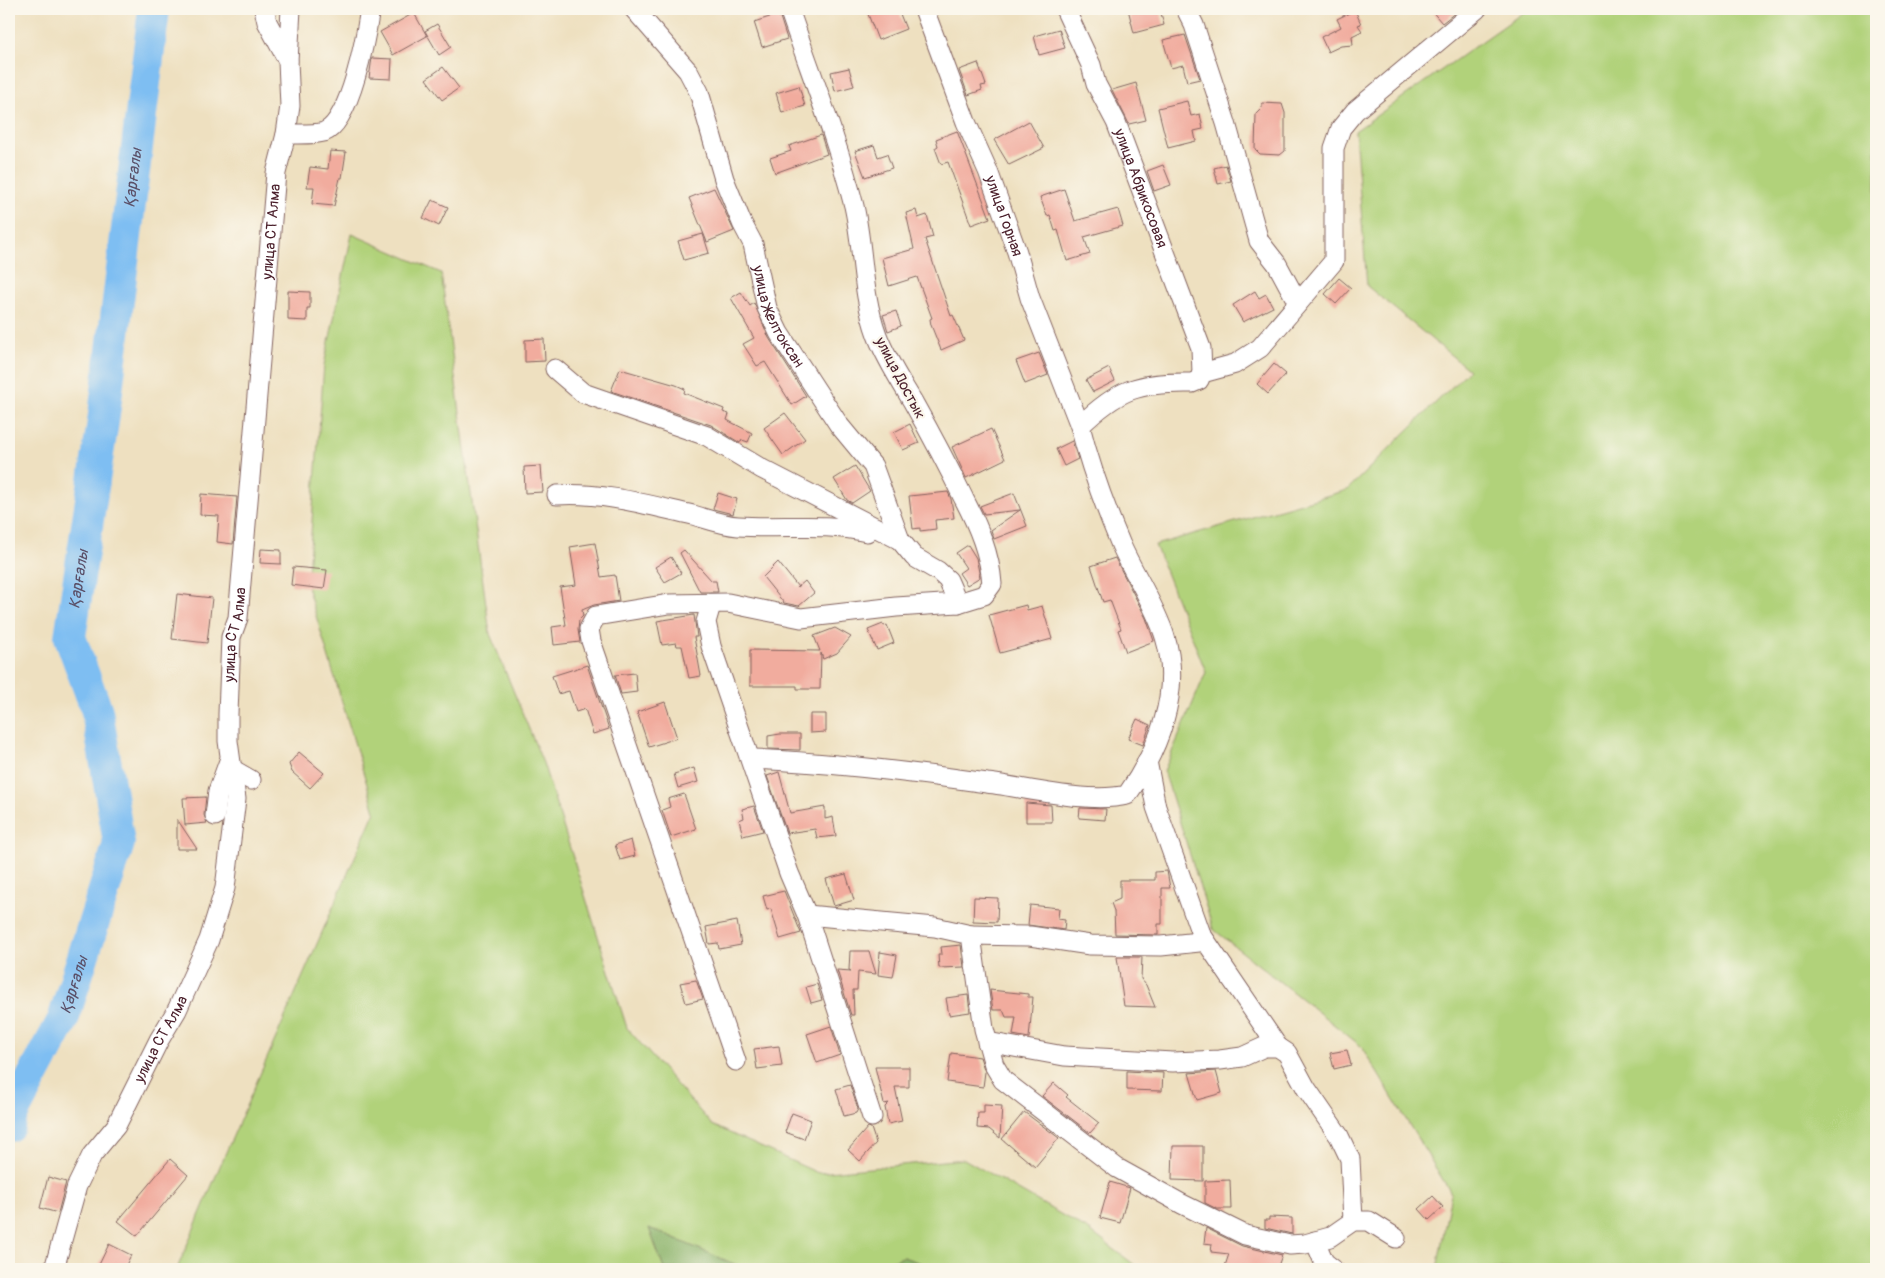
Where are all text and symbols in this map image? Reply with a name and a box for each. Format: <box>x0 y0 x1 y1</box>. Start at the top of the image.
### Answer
street label: улица Абрикосовая <box>1110 125 1172 250</box>
water label: Қарғалы <box>120 146 147 209</box>
street label: улица Горная <box>981 172 1027 258</box>
street label: улица СТ Алма <box>257 183 285 281</box>
street label: улица Желтоксан <box>748 263 808 371</box>
street label: улица Достык <box>870 333 930 422</box>
water label: Қарғалы <box>64 547 93 610</box>
street label: улица СТ Алма <box>220 587 250 683</box>
water label: Қарғалы <box>56 952 93 1016</box>
street label: улица СТ Алма <box>129 993 192 1087</box>

